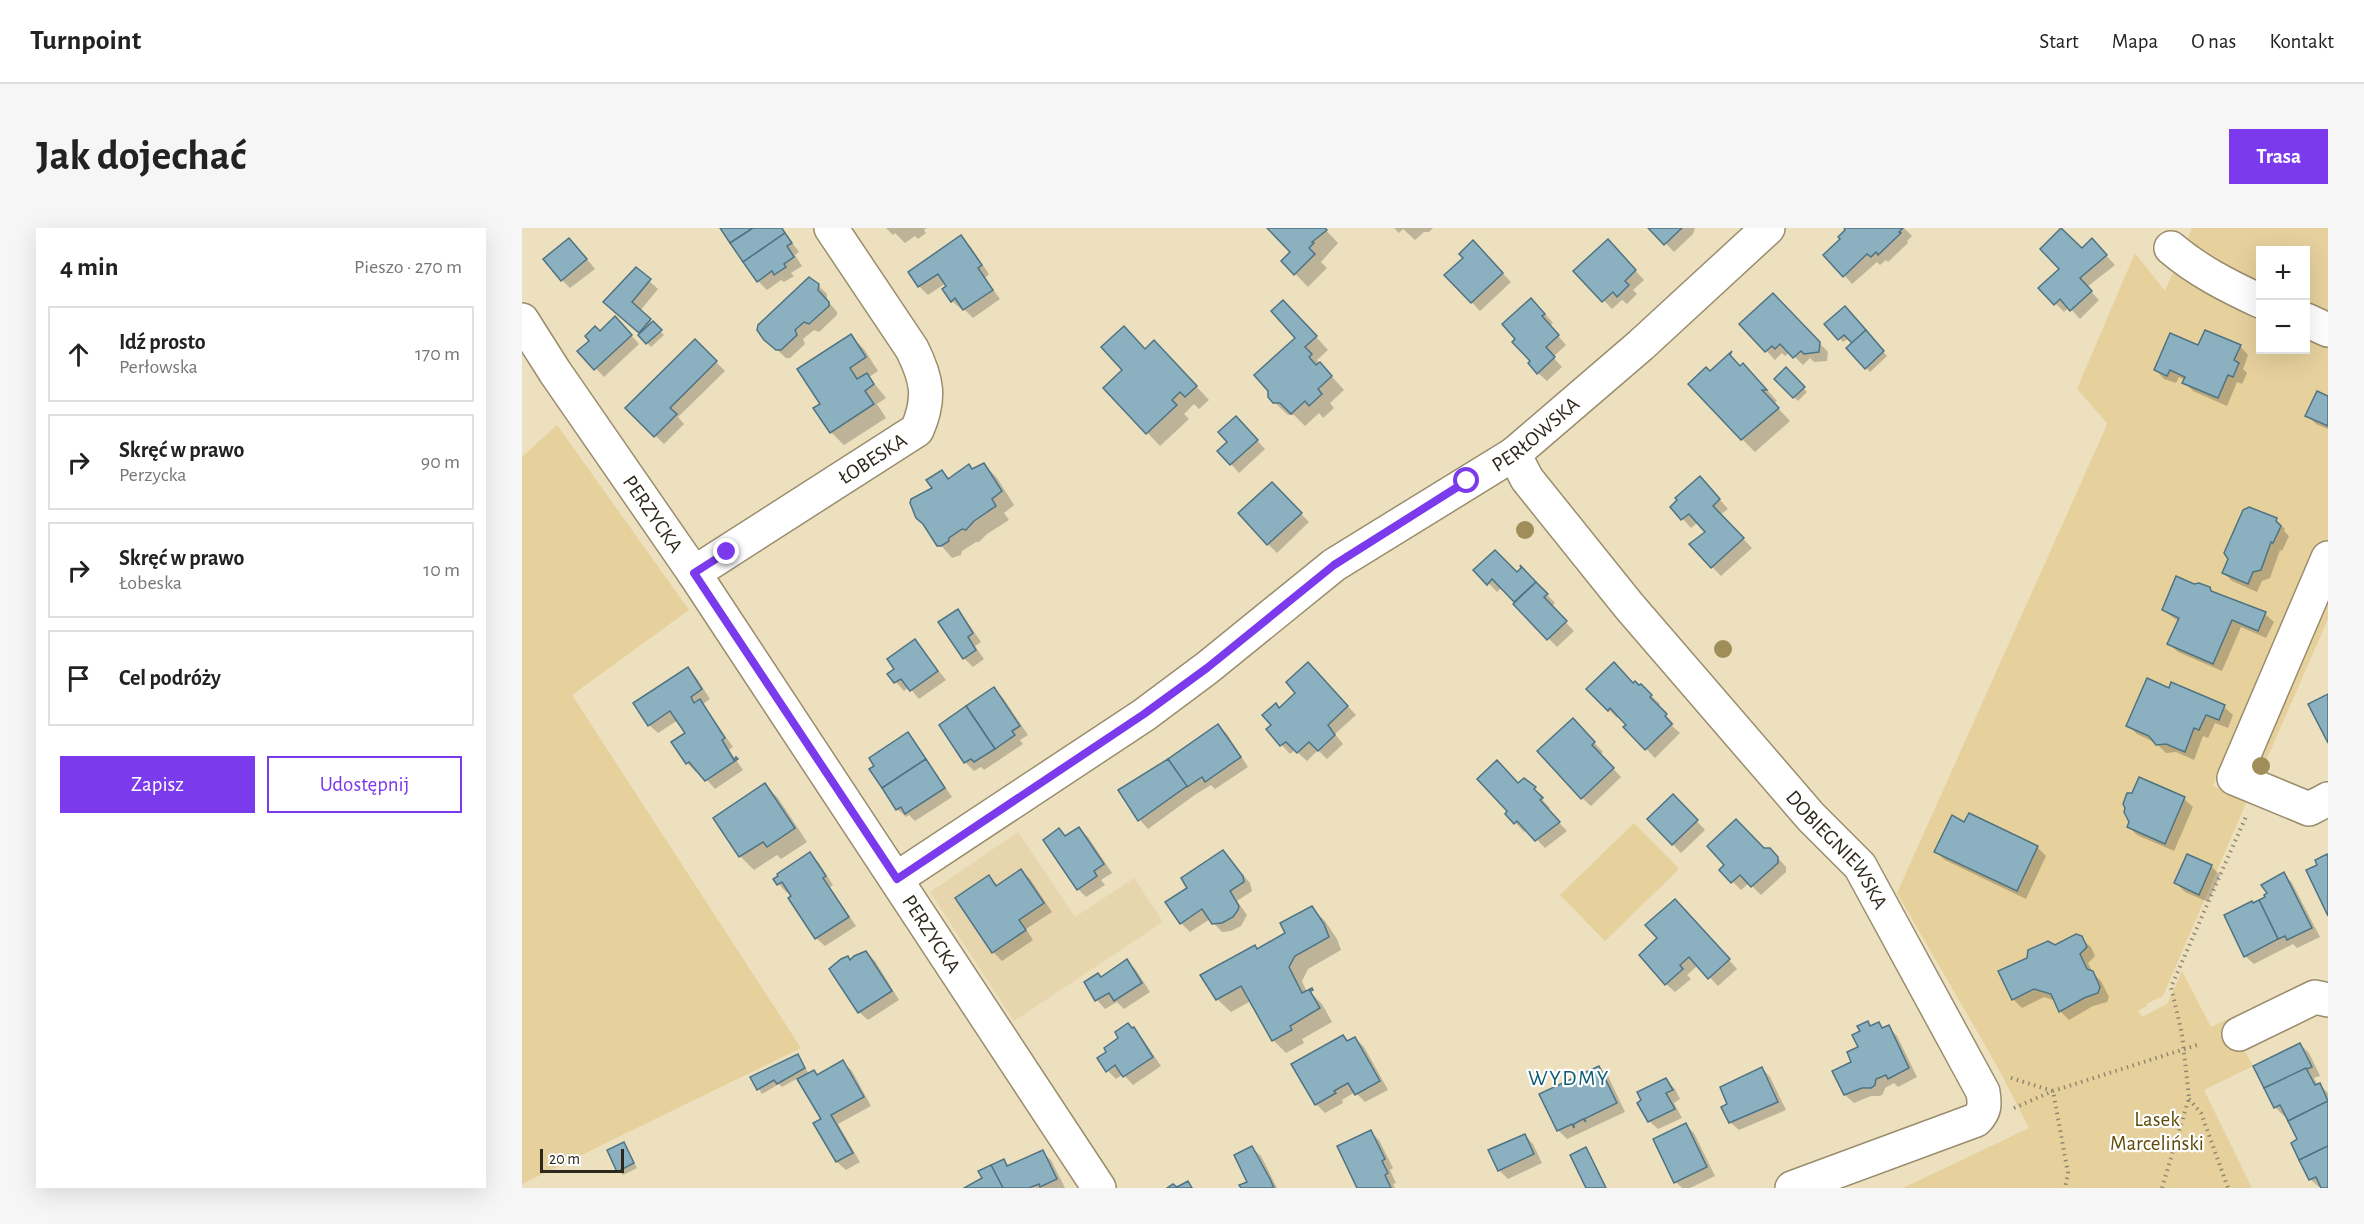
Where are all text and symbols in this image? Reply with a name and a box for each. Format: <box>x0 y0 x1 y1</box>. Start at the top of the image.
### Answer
text: Turnpoint <box>30 27 141 55</box>
text: Start <box>2039 31 2079 52</box>
text: Mapa <box>2112 31 2158 52</box>
text: O nas <box>2191 31 2236 52</box>
text: Kontakt <box>2269 31 2334 52</box>
button: Trasa <box>2229 129 2328 184</box>
text: Jak dojechać <box>36 135 246 177</box>
map controls <box>2256 246 2310 354</box>
button: + <box>2256 246 2310 300</box>
text: 4 min <box>60 254 119 280</box>
text: Pieszo · 270 m <box>354 257 462 277</box>
button: − <box>2256 300 2310 354</box>
text: Idź prosto <box>119 331 206 353</box>
icon: ahead <box>62 338 95 371</box>
text: 170 m <box>415 344 460 364</box>
text: Perłowska <box>119 357 198 377</box>
street label: PERŁOWSKA <box>1488 393 1583 476</box>
street label: ŁOBESKA <box>835 429 911 488</box>
text: Skręć w prawo <box>119 439 244 461</box>
icon: right <box>62 446 95 479</box>
text: 90 m <box>421 452 460 472</box>
text: Perzycka <box>119 465 186 485</box>
route start <box>1453 467 1479 493</box>
street label: PERZYCKA <box>619 472 687 557</box>
route end <box>713 538 739 564</box>
text: Skręć w prawo <box>119 547 244 569</box>
icon: right <box>62 554 95 587</box>
text: 10 m <box>423 560 460 580</box>
text: Łobeska <box>119 573 182 593</box>
icon: arrive <box>62 662 95 695</box>
text: Cel podróży <box>119 667 221 689</box>
button: Zapisz <box>60 756 255 813</box>
button: Udostępnij <box>267 756 462 813</box>
street label: DOBIEGNIEWSKA <box>1782 786 1891 913</box>
street label: PERZYCKA <box>898 891 964 977</box>
district label: WYDMY <box>1528 1067 1610 1089</box>
park label: Lasek Marceliński <box>2110 1109 2204 1154</box>
scale bar <box>540 1146 624 1174</box>
text: 20 m <box>549 1151 580 1167</box>

